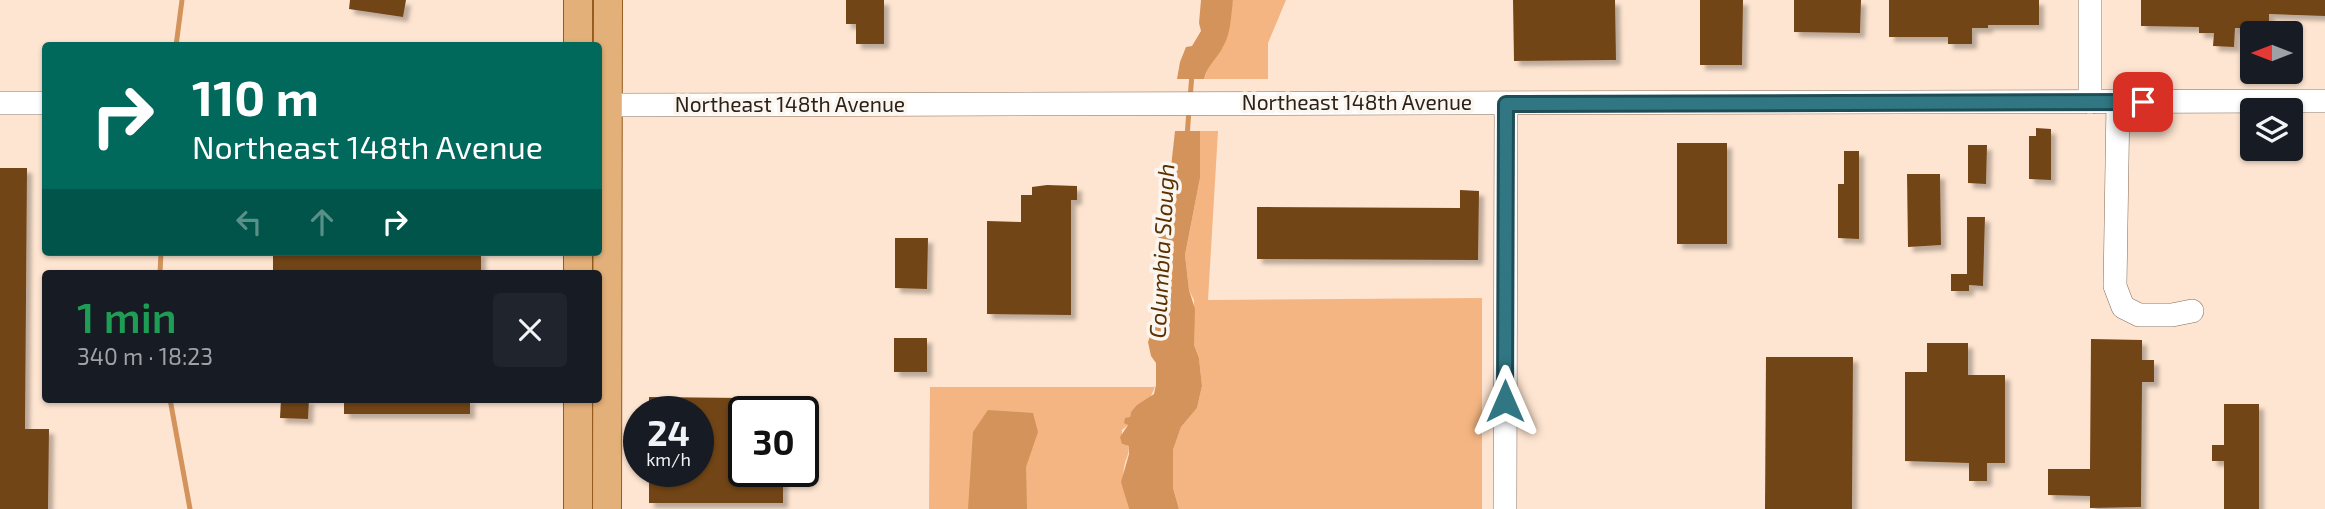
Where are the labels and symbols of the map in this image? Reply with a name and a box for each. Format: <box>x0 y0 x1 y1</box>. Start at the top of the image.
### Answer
north arrow <box>2240 21 2303 84</box>
pin <box>2113 72 2173 132</box>
street label: Northeast 148th Avenue <box>1242 89 1472 114</box>
street label: Northeast 148th Avenue <box>675 91 905 116</box>
water label: Columbia Slough <box>1142 163 1180 339</box>
position arrow <box>1468 364 1542 438</box>
speed limit sign: 30 <box>728 396 819 487</box>

